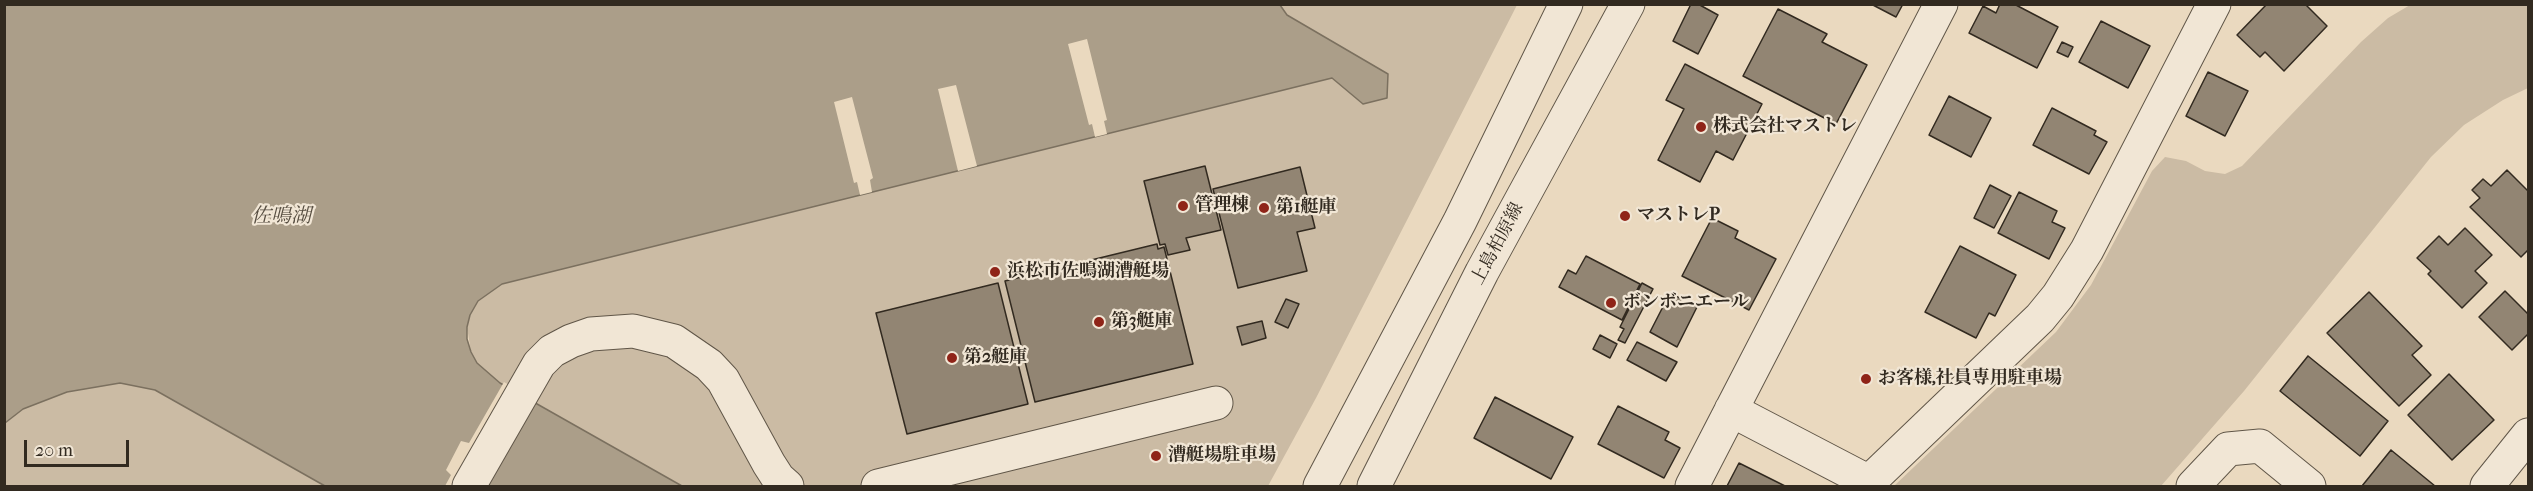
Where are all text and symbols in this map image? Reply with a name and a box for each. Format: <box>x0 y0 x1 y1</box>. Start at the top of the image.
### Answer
place label: 株式会社マストレ <box>1713 116 1857 138</box>
marker: 株式会社マストレ <box>1694 120 1708 134</box>
place label: 管理棟 <box>1195 195 1249 217</box>
place label: 第1艇庫 <box>1276 197 1336 219</box>
marker: 管理棟 <box>1176 199 1190 213</box>
street label: 上島柏原線 <box>1467 199 1529 289</box>
marker: 第1艇庫 <box>1257 201 1271 215</box>
water label: 佐鳴湖 <box>251 205 311 229</box>
place label: マストレP <box>1637 205 1720 227</box>
marker: マストレP <box>1618 209 1632 223</box>
place label: 浜松市佐鳴湖漕艇場 <box>1007 261 1169 283</box>
marker: 浜松市佐鳴湖漕艇場 <box>988 265 1002 279</box>
place label: ボンボニエール <box>1623 292 1749 314</box>
marker: ボンボニエール <box>1604 296 1618 310</box>
place label: 第3艇庫 <box>1111 311 1172 333</box>
marker: 第3艇庫 <box>1092 315 1106 329</box>
place label: 第2艇庫 <box>964 347 1027 369</box>
marker: 第2艇庫 <box>945 351 959 365</box>
place label: お客様,社員専用駐車場 <box>1878 368 2062 390</box>
marker: お客様,社員専用駐車場 <box>1859 372 1873 386</box>
scale bar <box>27 428 132 466</box>
text: 20 m <box>35 440 73 461</box>
place label: 漕艇場駐車場 <box>1168 445 1276 467</box>
marker: 漕艇場駐車場 <box>1149 449 1163 463</box>

